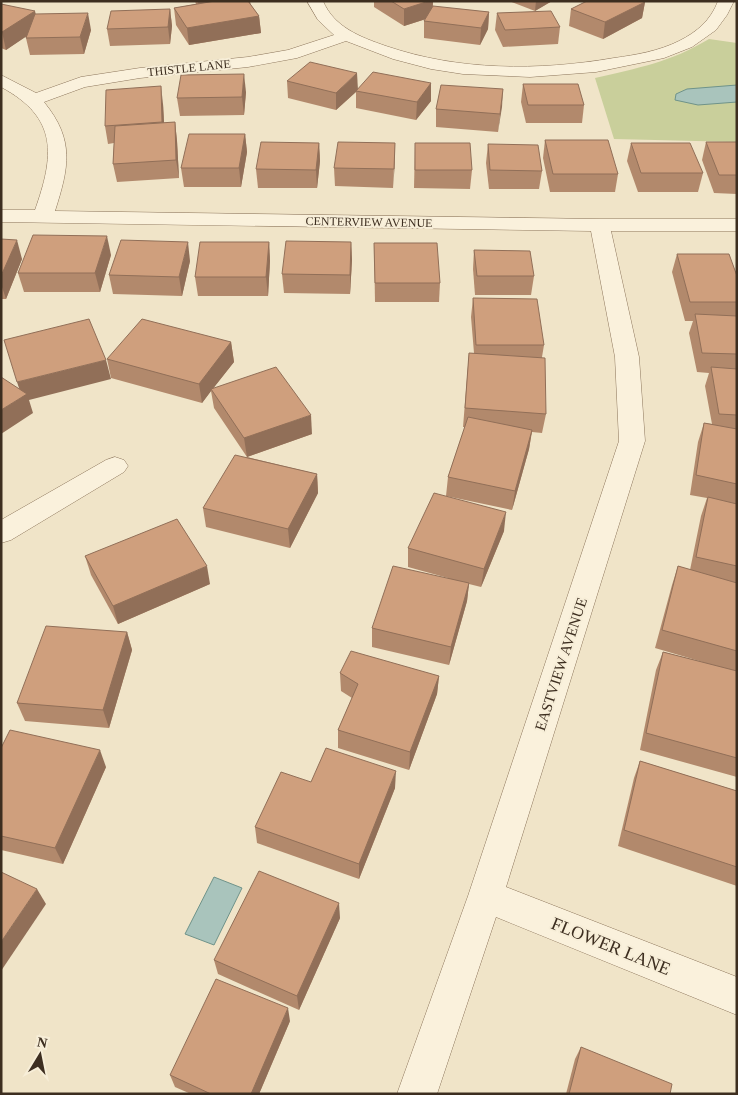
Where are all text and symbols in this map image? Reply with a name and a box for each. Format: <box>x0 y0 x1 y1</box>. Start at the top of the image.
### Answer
street label: THISTLE LANE <box>147 57 231 79</box>
street label: CENTERVIEW AVENUE <box>305 214 433 230</box>
street label: EASTVIEW AVENUE <box>532 595 590 733</box>
street label: FLOWER LANE <box>549 913 673 979</box>
north arrow <box>15 1030 65 1080</box>
text: N <box>36 1034 48 1051</box>

